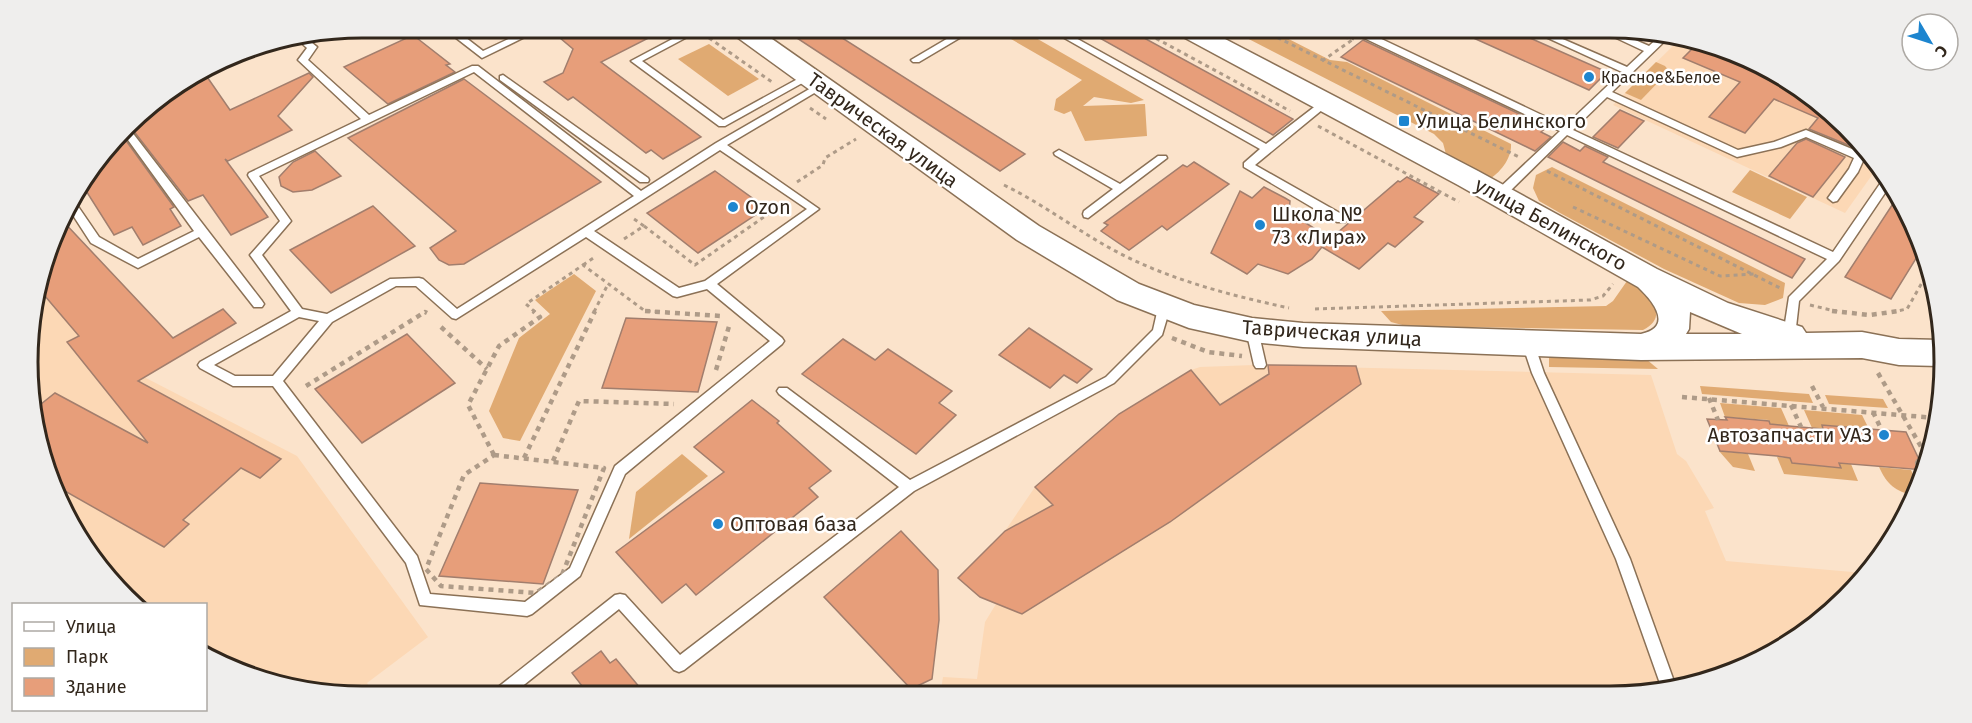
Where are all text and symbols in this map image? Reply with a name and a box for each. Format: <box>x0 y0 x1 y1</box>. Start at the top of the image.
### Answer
north arrow <box>1900 12 1960 72</box>
text: С <box>1930 42 1952 61</box>
street label: Таврическая улица <box>803 67 963 193</box>
place label: Красное&Белое <box>1601 68 1720 87</box>
marker: Красное&Белое <box>1582 70 1596 84</box>
place label: Улица Белинского <box>1416 109 1586 133</box>
marker: Улица Белинского <box>1397 114 1411 128</box>
street label: улица Белинского <box>1471 172 1631 276</box>
place label: Ozon <box>745 195 791 219</box>
marker: Ozon <box>726 200 740 214</box>
place label: Школа № 73 «Лира» <box>1272 202 1367 249</box>
marker: Школа № 73 «Лира» <box>1253 218 1267 232</box>
street label: Таврическая улица <box>1241 315 1423 351</box>
place label: Автозапчасти УАЗ <box>1708 423 1872 447</box>
marker: Автозапчасти УАЗ <box>1877 428 1891 442</box>
place label: Оптовая база <box>730 512 857 536</box>
marker: Оптовая база <box>711 517 725 531</box>
legend <box>12 603 207 711</box>
text: Улица <box>66 616 116 638</box>
text: Парк <box>66 646 109 668</box>
text: Здание <box>66 676 127 698</box>

